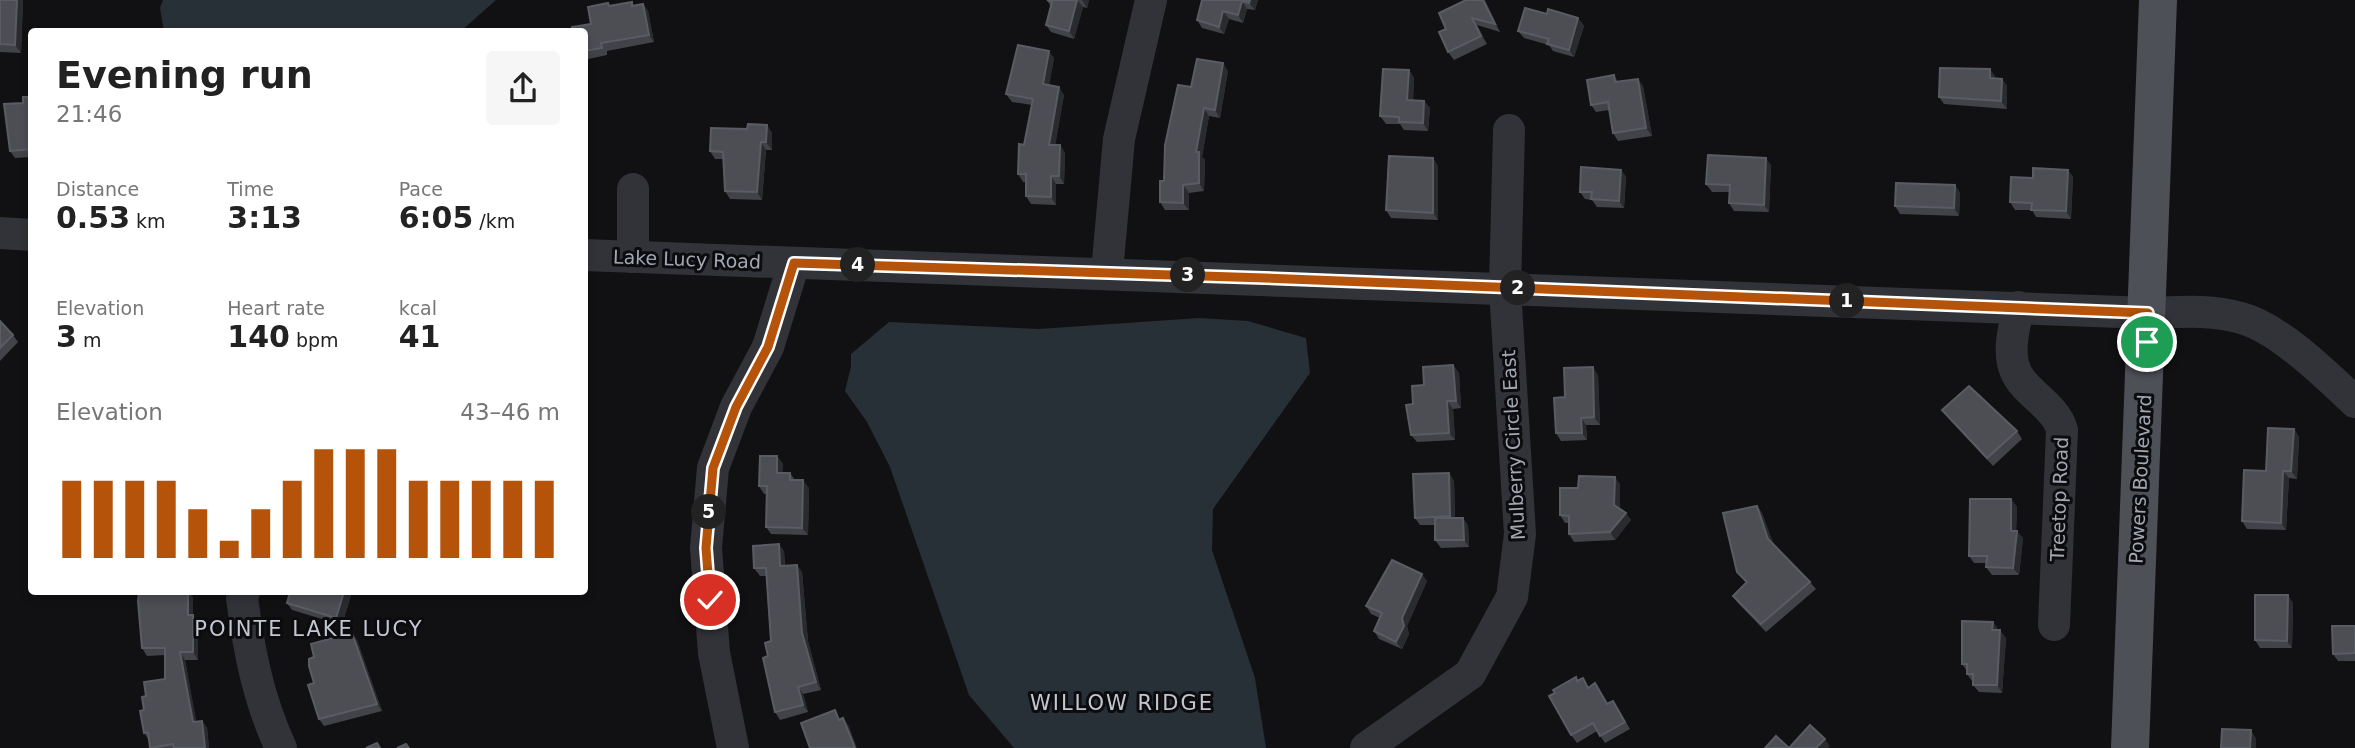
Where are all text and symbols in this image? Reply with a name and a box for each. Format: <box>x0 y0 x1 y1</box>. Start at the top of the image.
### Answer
button: share <box>486 51 560 125</box>
text: Evening run <box>56 53 313 97</box>
text: 21:46 <box>56 101 122 127</box>
text: Distance <box>56 178 139 200</box>
text: Time <box>227 178 274 200</box>
text: Pace <box>399 178 443 200</box>
text: 0.53 <box>56 200 130 235</box>
text: 3:13 <box>227 200 302 235</box>
text: 6:05 <box>399 200 473 235</box>
text: km <box>130 210 166 232</box>
text: /km <box>473 210 515 232</box>
street label: Lake Lucy Road <box>613 245 761 273</box>
pin: 4 <box>840 247 876 282</box>
text: 4 <box>851 253 864 275</box>
pin: 3 <box>1170 258 1206 292</box>
text: 3 <box>1181 263 1194 285</box>
pin: 2 <box>1500 270 1536 306</box>
text: 2 <box>1511 276 1524 298</box>
pin: 1 <box>1829 284 1864 318</box>
text: 1 <box>1840 289 1853 311</box>
text: Elevation <box>56 297 144 319</box>
text: Heart rate <box>227 297 325 319</box>
text: kcal <box>399 297 437 319</box>
pin <box>2117 312 2177 372</box>
text: 3 <box>56 319 77 354</box>
text: 140 <box>227 319 290 354</box>
text: 41 <box>399 319 440 354</box>
icon: arrive <box>2128 323 2166 361</box>
text: m <box>77 329 101 351</box>
text: bpm <box>290 329 339 351</box>
street label: Mulberry Circle East <box>1497 349 1529 541</box>
street label: Powers Boulevard <box>2125 394 2155 564</box>
text: Elevation <box>56 399 163 425</box>
text: 43–46 m <box>460 399 560 425</box>
street label: Treetop Road <box>2046 436 2072 563</box>
pin: 5 <box>692 494 726 530</box>
text: 5 <box>702 500 715 522</box>
pin <box>680 570 740 630</box>
icon: check <box>691 581 729 619</box>
district label: POINTE LAKE LUCY <box>194 617 424 641</box>
district label: WILLOW RIDGE <box>1030 691 1214 715</box>

